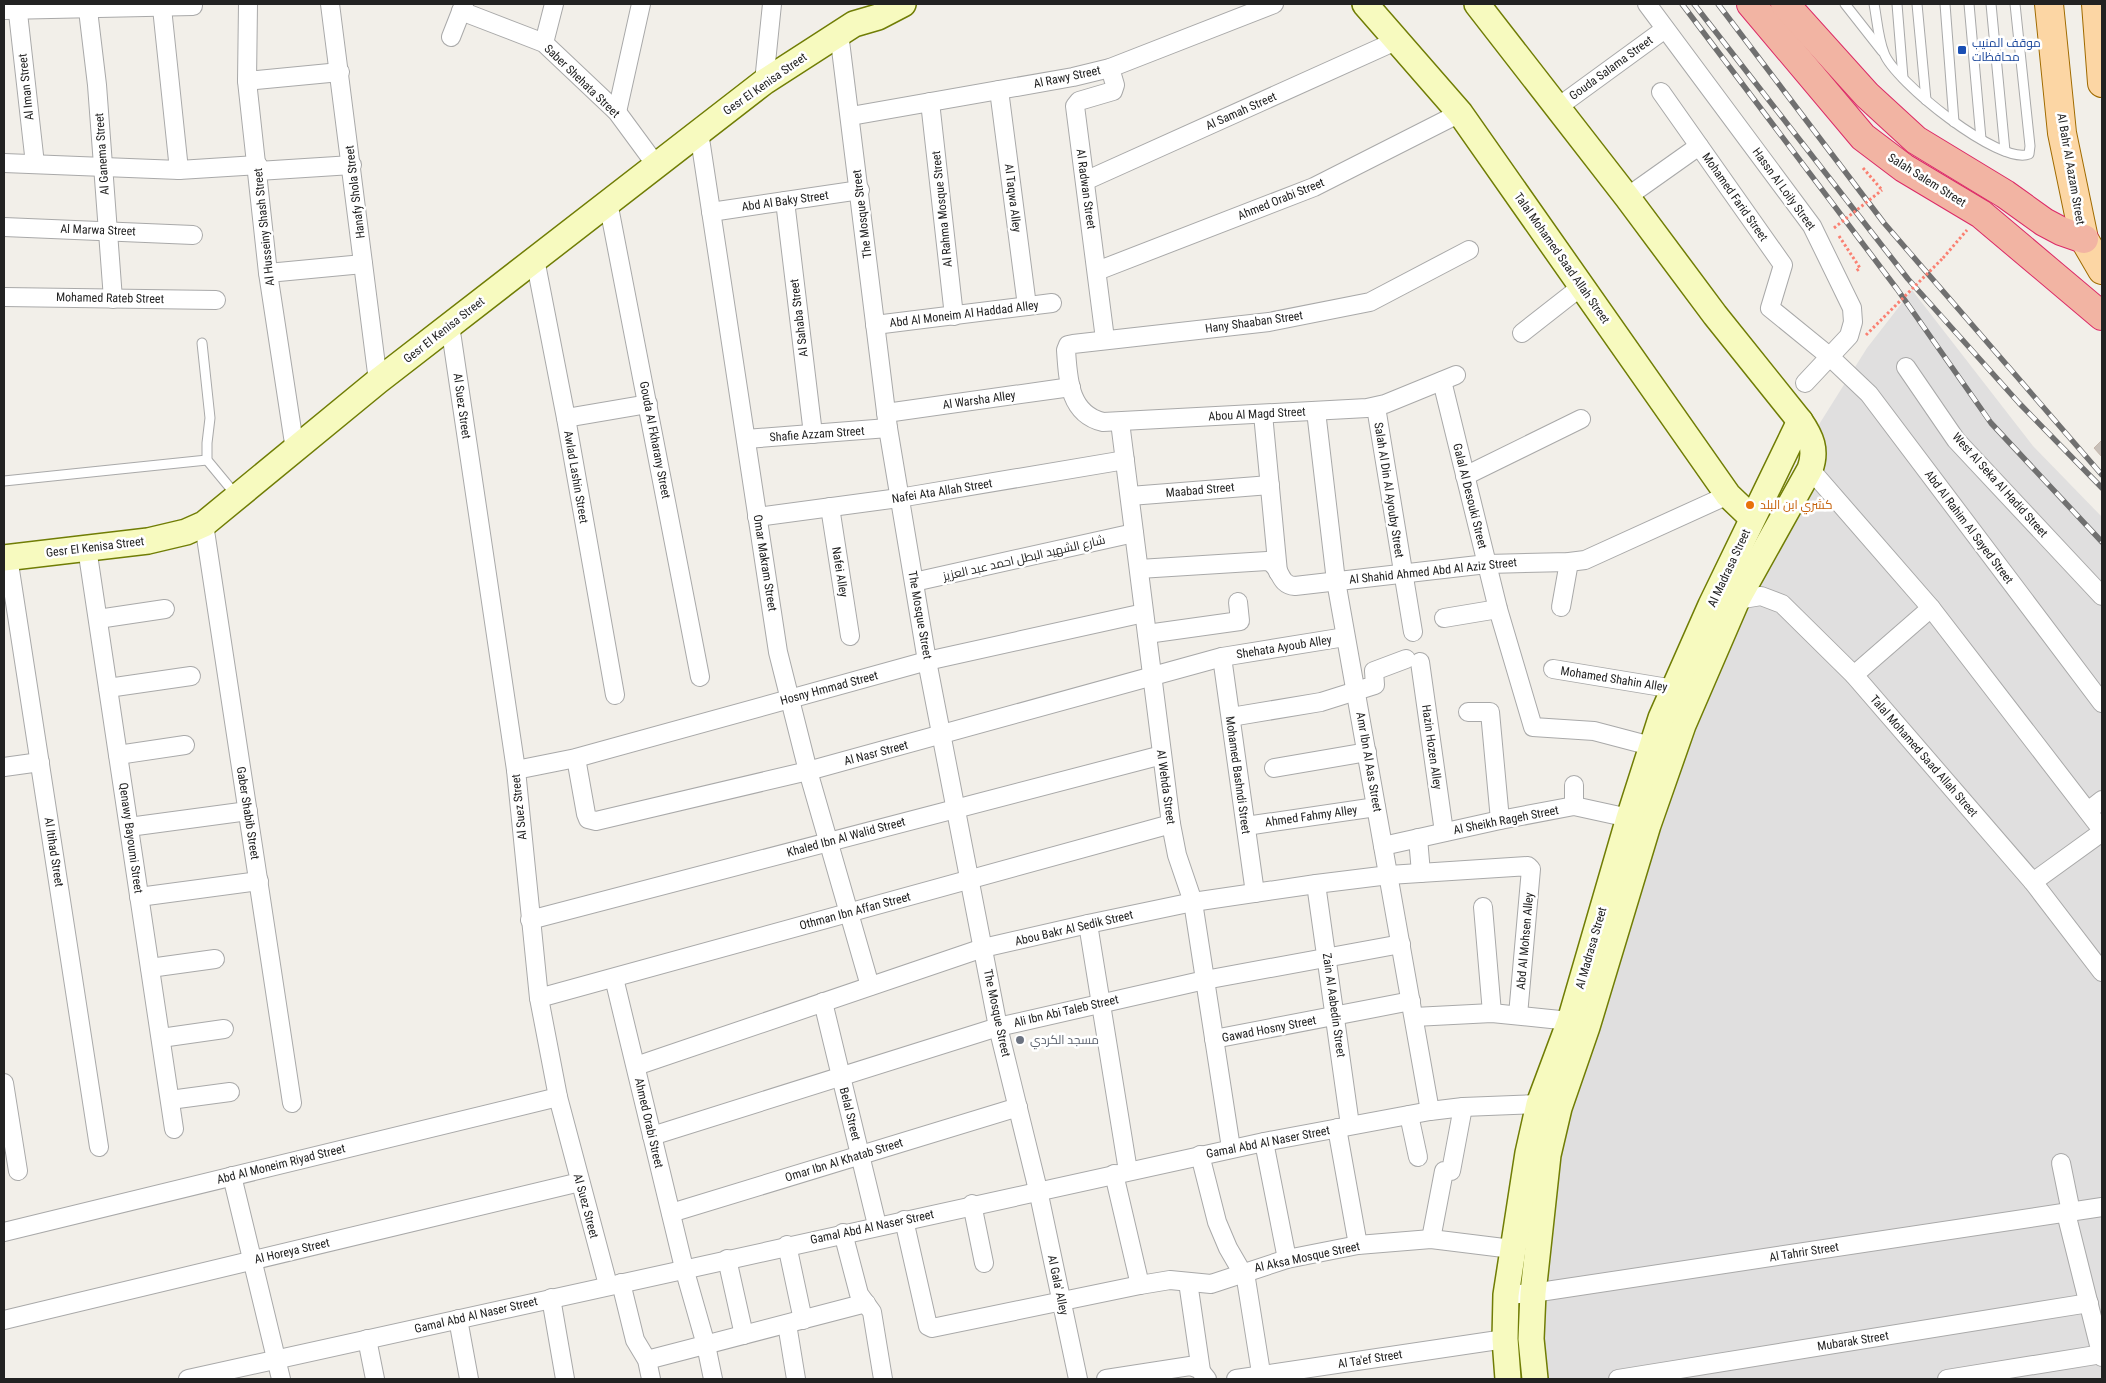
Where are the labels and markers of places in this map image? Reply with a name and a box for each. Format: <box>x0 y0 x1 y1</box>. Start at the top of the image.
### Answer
place label: موقف المنيب محافظات <box>1972 36 2041 64</box>
marker: موقف المنيب محافظات <box>1956 44 1968 56</box>
place label: كشري ابن البلد <box>1760 498 1832 515</box>
marker: كشري ابن البلد <box>1744 499 1756 511</box>
place label: مسجد الكردي <box>1030 1033 1099 1050</box>
marker: مسجد الكردي <box>1014 1034 1026 1046</box>

